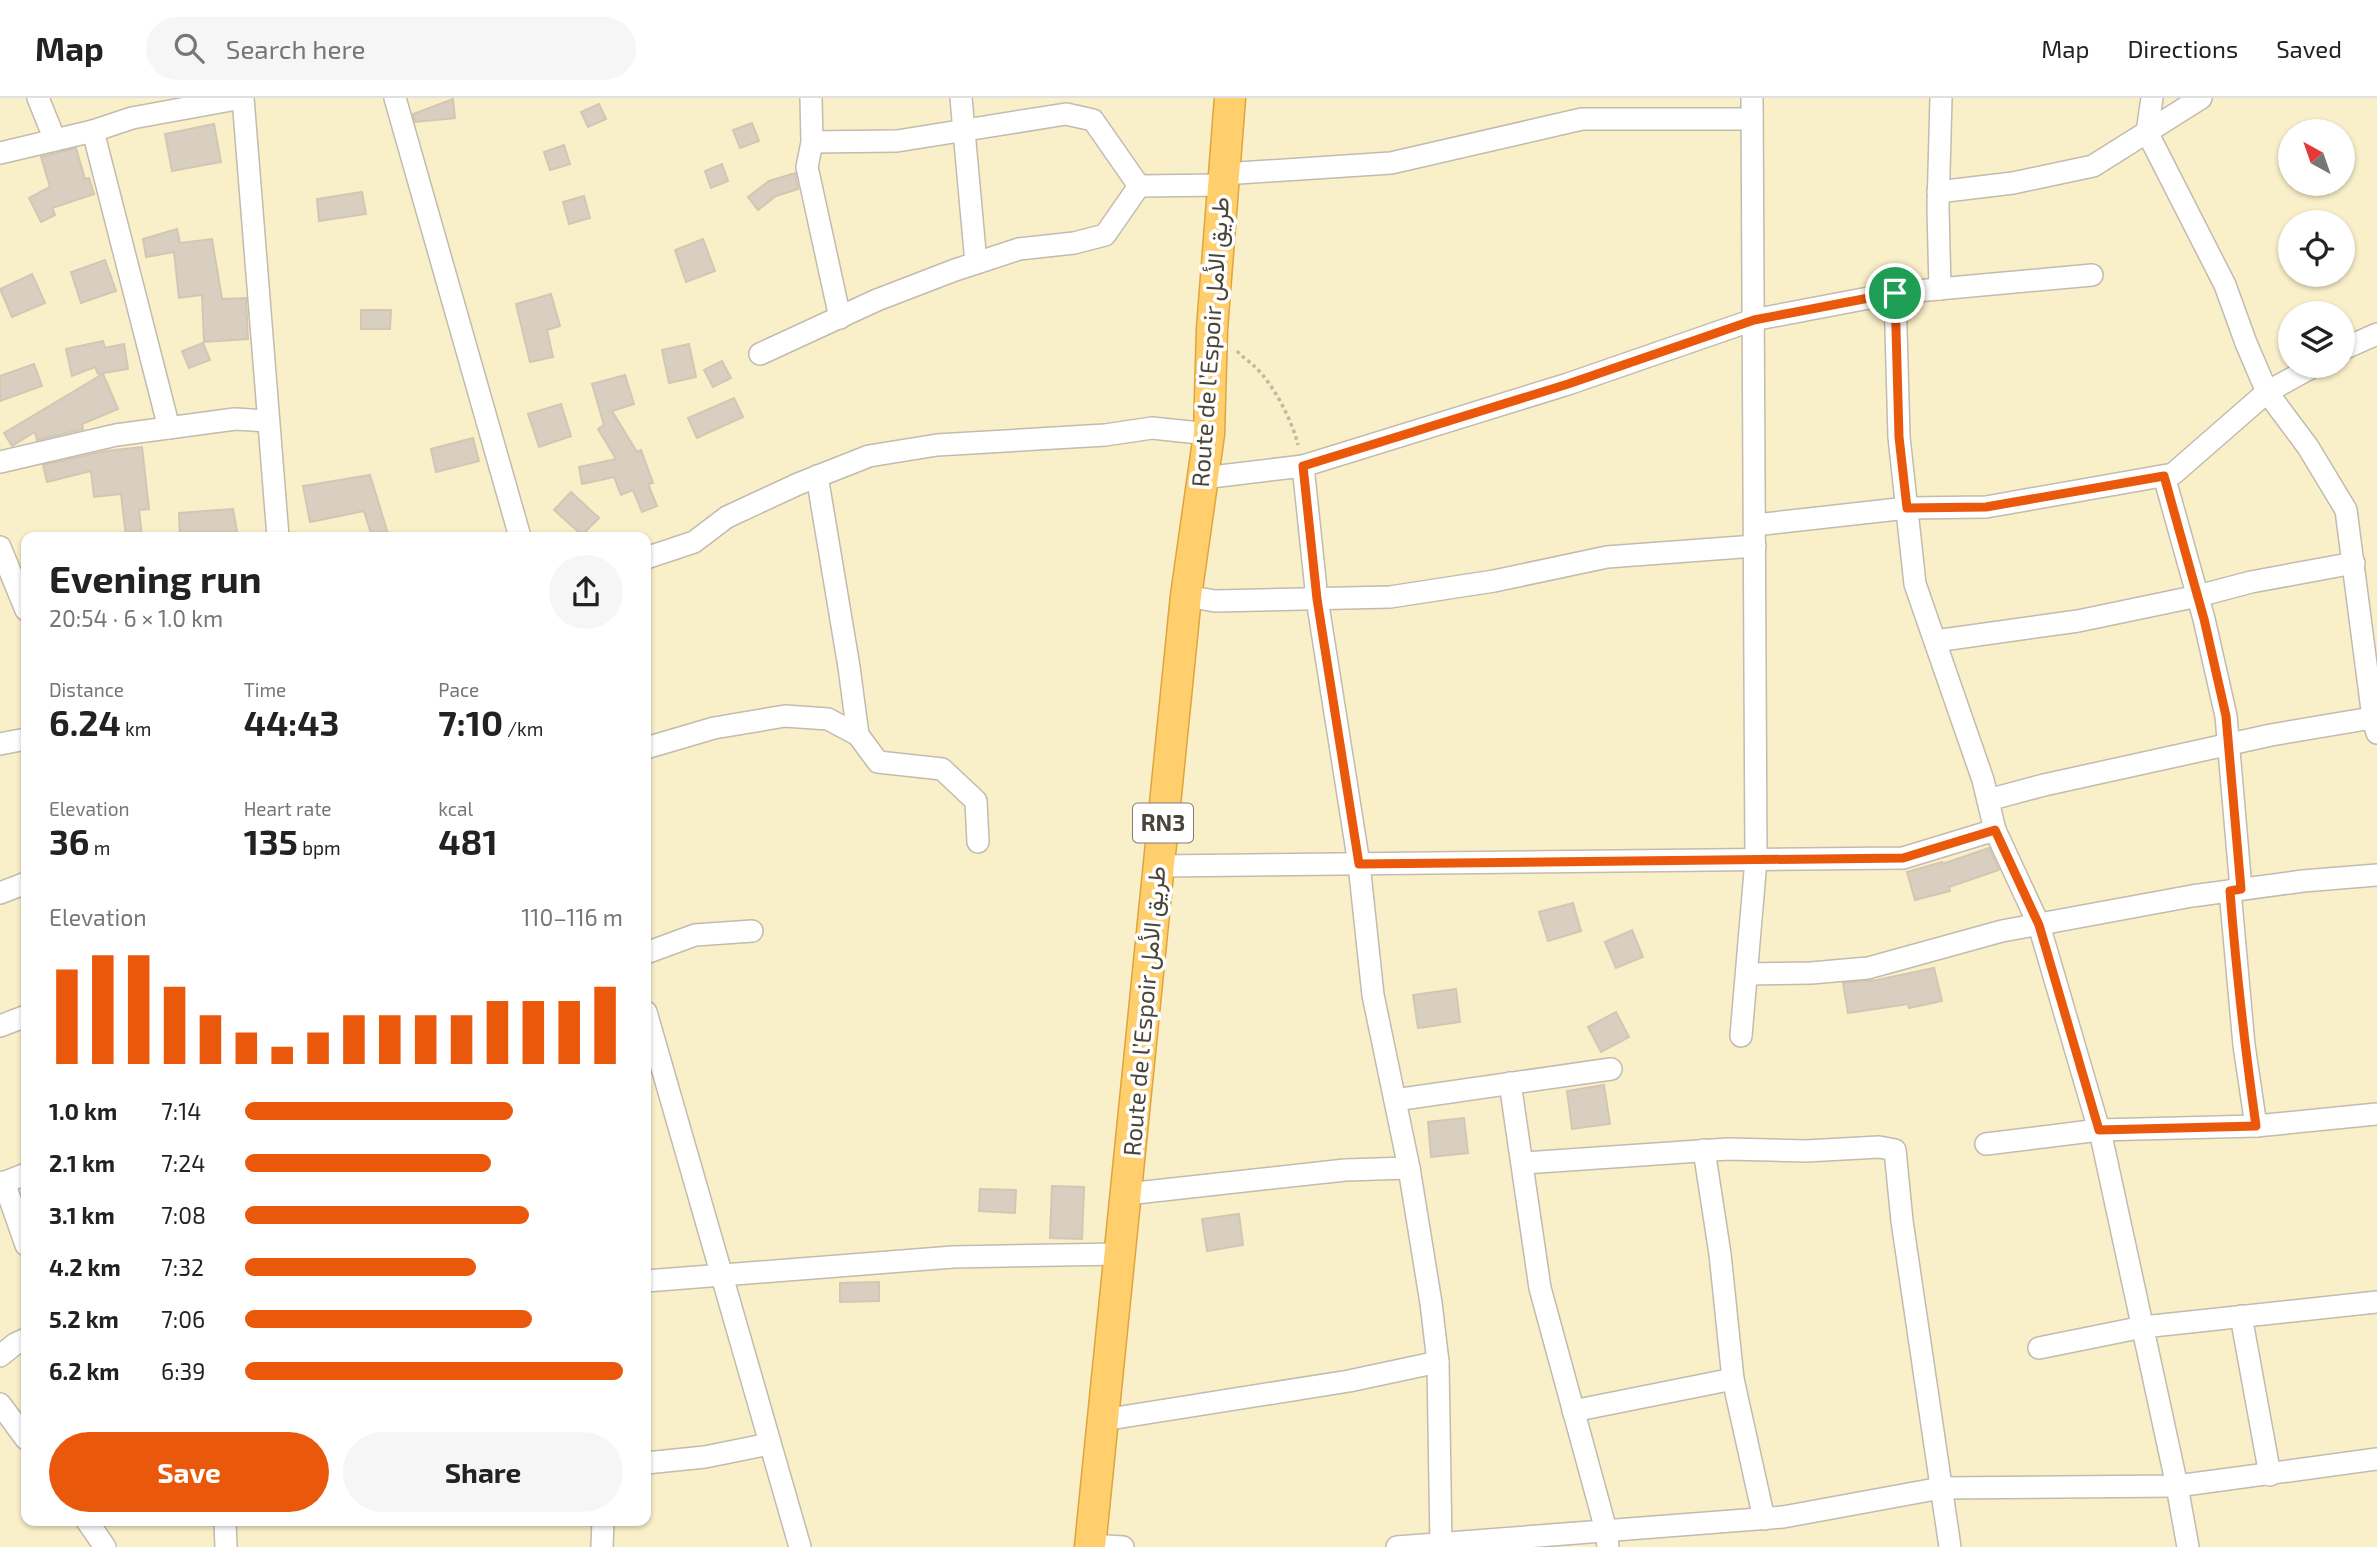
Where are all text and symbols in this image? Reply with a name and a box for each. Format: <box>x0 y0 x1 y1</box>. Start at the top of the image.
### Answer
search box <box>146 17 636 80</box>
text: Map <box>35 28 104 68</box>
icon: search <box>170 29 208 67</box>
text: Search here <box>226 33 365 64</box>
text: Map <box>2041 34 2089 63</box>
text: Directions <box>2127 34 2238 63</box>
text: Saved <box>2276 34 2342 63</box>
north arrow <box>2278 119 2356 196</box>
map controls <box>2278 119 2355 378</box>
street label: Route de l’Espoir طريق الأمل <box>1185 196 1236 488</box>
button: locate <box>2278 210 2355 287</box>
pin <box>1865 263 1925 323</box>
icon: arrive <box>1876 274 1914 312</box>
button: layers <box>2278 301 2355 378</box>
text: Evening run <box>49 555 262 601</box>
button: share <box>549 555 623 629</box>
text: 20:54 · 6 × 1.0 km <box>49 604 223 632</box>
text: Distance <box>49 678 124 701</box>
text: Time <box>244 678 286 701</box>
text: Pace <box>438 678 479 701</box>
text: 6.24 <box>49 701 121 743</box>
text: 44:43 <box>244 701 339 743</box>
text: 7:10 <box>438 701 503 743</box>
text: km <box>121 717 151 740</box>
text: /km <box>503 717 543 740</box>
text: Elevation <box>49 797 130 820</box>
text: Heart rate <box>244 797 332 820</box>
text: kcal <box>438 797 473 820</box>
road number: RN3 <box>1133 804 1193 842</box>
text: 36 <box>49 820 90 862</box>
text: 135 <box>244 820 298 862</box>
text: 481 <box>438 820 498 862</box>
text: m <box>90 836 110 859</box>
text: bpm <box>298 836 341 859</box>
street label: Route de l’Espoir طريق الأمل <box>1116 865 1173 1157</box>
text: Elevation <box>49 903 147 931</box>
text: 110–116 m <box>521 903 623 931</box>
text: 1.0 km <box>49 1097 117 1125</box>
text: 7:14 <box>161 1097 202 1125</box>
text: 2.1 km <box>49 1149 115 1177</box>
text: 7:24 <box>161 1149 205 1177</box>
text: 3.1 km <box>49 1201 115 1229</box>
text: 7:08 <box>161 1201 206 1229</box>
text: 4.2 km <box>49 1253 121 1281</box>
text: 7:32 <box>161 1253 204 1281</box>
text: 5.2 km <box>49 1305 119 1333</box>
text: 7:06 <box>161 1305 205 1333</box>
text: 6.2 km <box>49 1357 120 1385</box>
text: 6:39 <box>161 1357 206 1385</box>
button: Save <box>49 1432 329 1512</box>
button: Share <box>343 1432 623 1512</box>

